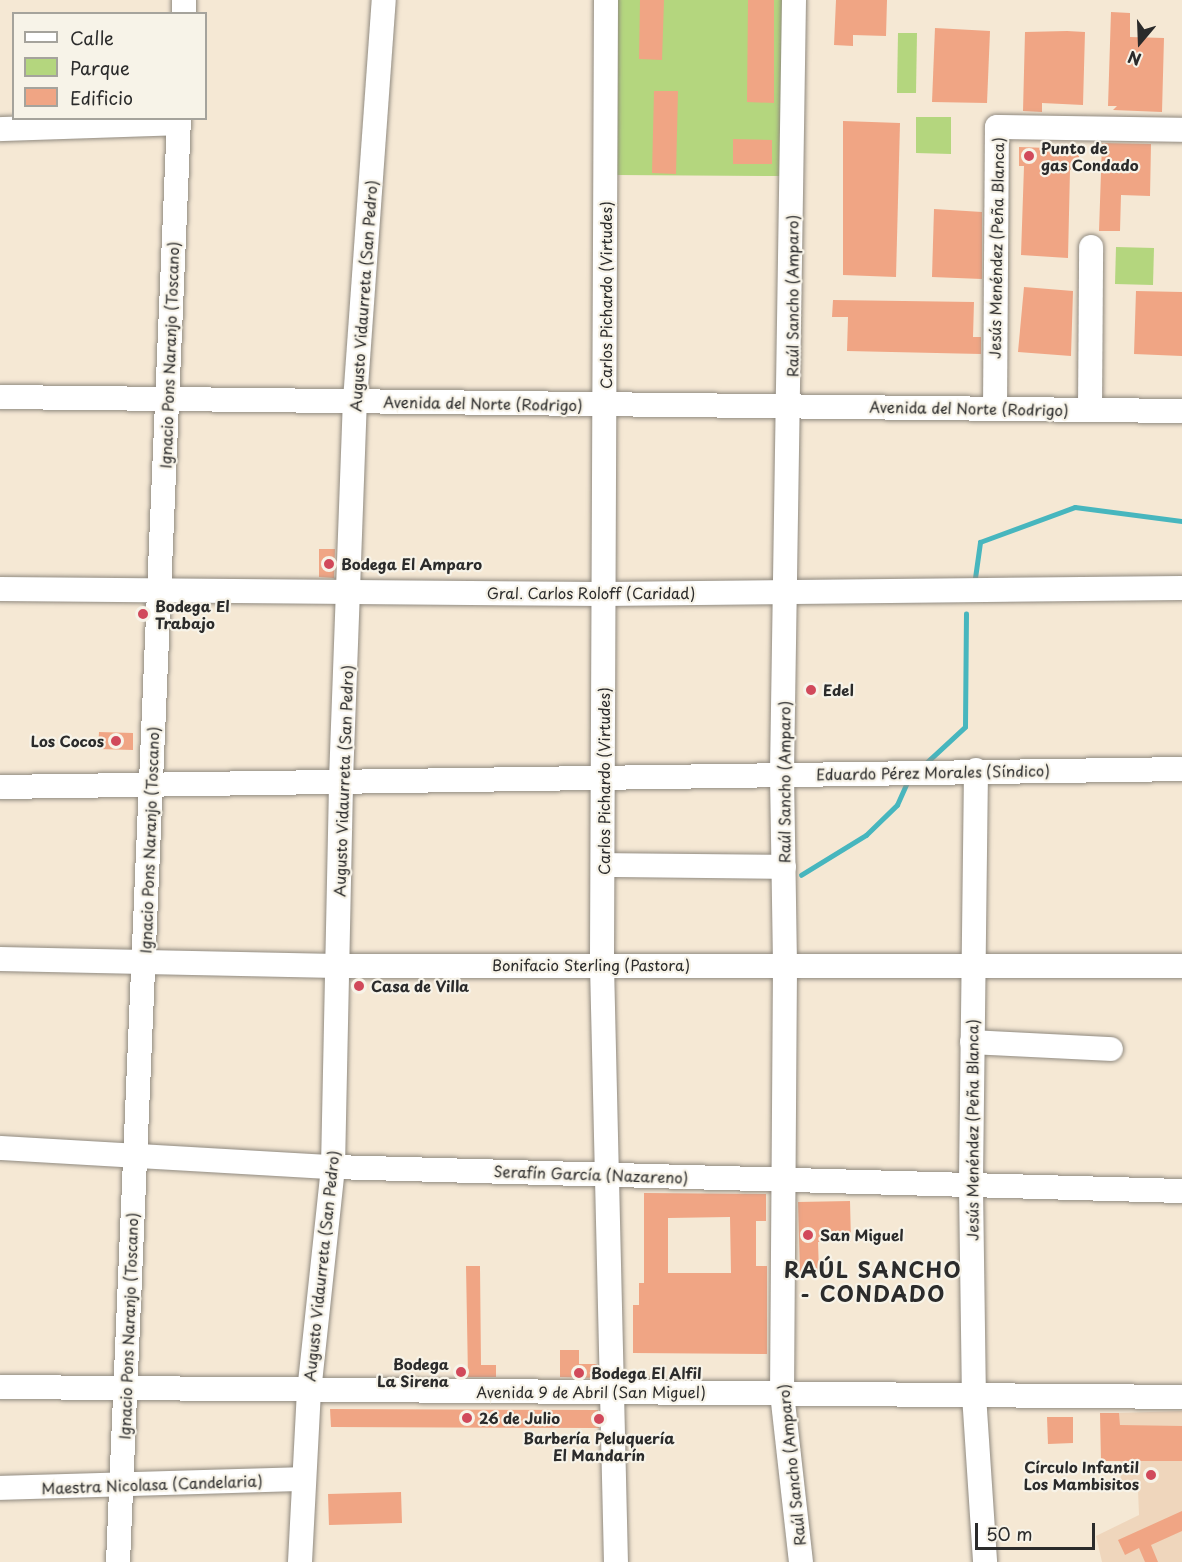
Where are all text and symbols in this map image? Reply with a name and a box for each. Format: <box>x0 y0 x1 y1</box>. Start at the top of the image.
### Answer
legend <box>12 12 207 120</box>
north arrow <box>1110 12 1170 72</box>
text: Calle <box>70 24 114 51</box>
text: N <box>1124 46 1144 72</box>
text: Parque <box>70 54 130 81</box>
text: Edificio <box>70 84 133 111</box>
street label: Jesús Menéndez (Peña Blanca) <box>985 136 1007 360</box>
place label: Punto de gas Condado <box>1041 138 1139 173</box>
marker: Punto de gas Condado <box>1022 149 1036 163</box>
street label: Augusto Vidaurreta (San Pedro) <box>346 180 380 412</box>
street label: Carlos Pichardo (Virtudes) <box>597 201 615 389</box>
street label: Raúl Sancho (Amparo) <box>783 214 801 378</box>
street label: Ignacio Pons Naranjo (Toscano) <box>156 242 182 468</box>
street label: Avenida del Norte (Rodrigo) <box>383 392 583 414</box>
street label: Avenida del Norte (Rodrigo) <box>869 397 1069 419</box>
place label: Bodega El Amparo <box>341 555 482 573</box>
marker: Bodega El Amparo <box>322 557 336 571</box>
street label: Gral. Carlos Roloff (Caridad) <box>487 584 695 602</box>
place label: Bodega El Trabajo <box>155 596 230 631</box>
marker: Bodega El Trabajo <box>136 607 150 621</box>
street label: Augusto Vidaurreta (San Pedro) <box>330 665 356 897</box>
place label: Edel <box>823 681 854 699</box>
marker: Edel <box>804 683 818 697</box>
street label: Carlos Pichardo (Virtudes) <box>595 687 613 875</box>
street label: Raúl Sancho (Amparo) <box>775 700 793 864</box>
street label: Ignacio Pons Naranjo (Toscano) <box>136 727 162 953</box>
place label: Los Cocos <box>30 732 104 750</box>
marker: Los Cocos <box>109 734 123 748</box>
street label: Eduardo Pérez Morales (Síndico) <box>816 761 1050 783</box>
street label: Bonifacio Sterling (Pastora) <box>492 956 690 974</box>
place label: Casa de Villa <box>371 977 470 995</box>
marker: Casa de Villa <box>352 979 366 993</box>
street label: Jesús Menéndez (Peña Blanca) <box>963 1019 981 1241</box>
street label: Augusto Vidaurreta (San Pedro) <box>300 1150 342 1382</box>
street label: Serafín García (Nazareno) <box>494 1162 688 1186</box>
street label: Ignacio Pons Naranjo (Toscano) <box>115 1213 141 1439</box>
place label: San Miguel <box>820 1226 903 1244</box>
marker: San Miguel <box>801 1228 815 1242</box>
district label: RAÚL SANCHO - CONDADO <box>784 1256 962 1306</box>
place label: Bodega La Sirena <box>377 1354 449 1389</box>
place label: Bodega El Alfil <box>591 1364 703 1382</box>
marker: Bodega La Sirena <box>454 1365 468 1379</box>
marker: Bodega El Alfil <box>572 1366 586 1380</box>
street label: Avenida 9 de Abril (San Miguel) <box>476 1383 706 1401</box>
street label: Raúl Sancho (Amparo) <box>773 1383 809 1547</box>
place label: 26 de Julio <box>479 1409 563 1427</box>
marker: 26 de Julio <box>460 1411 474 1425</box>
marker: Barbería Peluquería El Mandarín <box>592 1412 606 1426</box>
place label: Barbería Peluquería El Mandarín <box>523 1428 675 1463</box>
place label: Círculo Infantil Los Mambisitos <box>1024 1457 1139 1492</box>
marker: Círculo Infantil Los Mambisitos <box>1144 1468 1158 1482</box>
street label: Maestra Nicolasa (Candelaria) <box>41 1471 263 1497</box>
scale bar <box>978 1511 1098 1549</box>
text: 50 m <box>986 1520 1033 1547</box>

